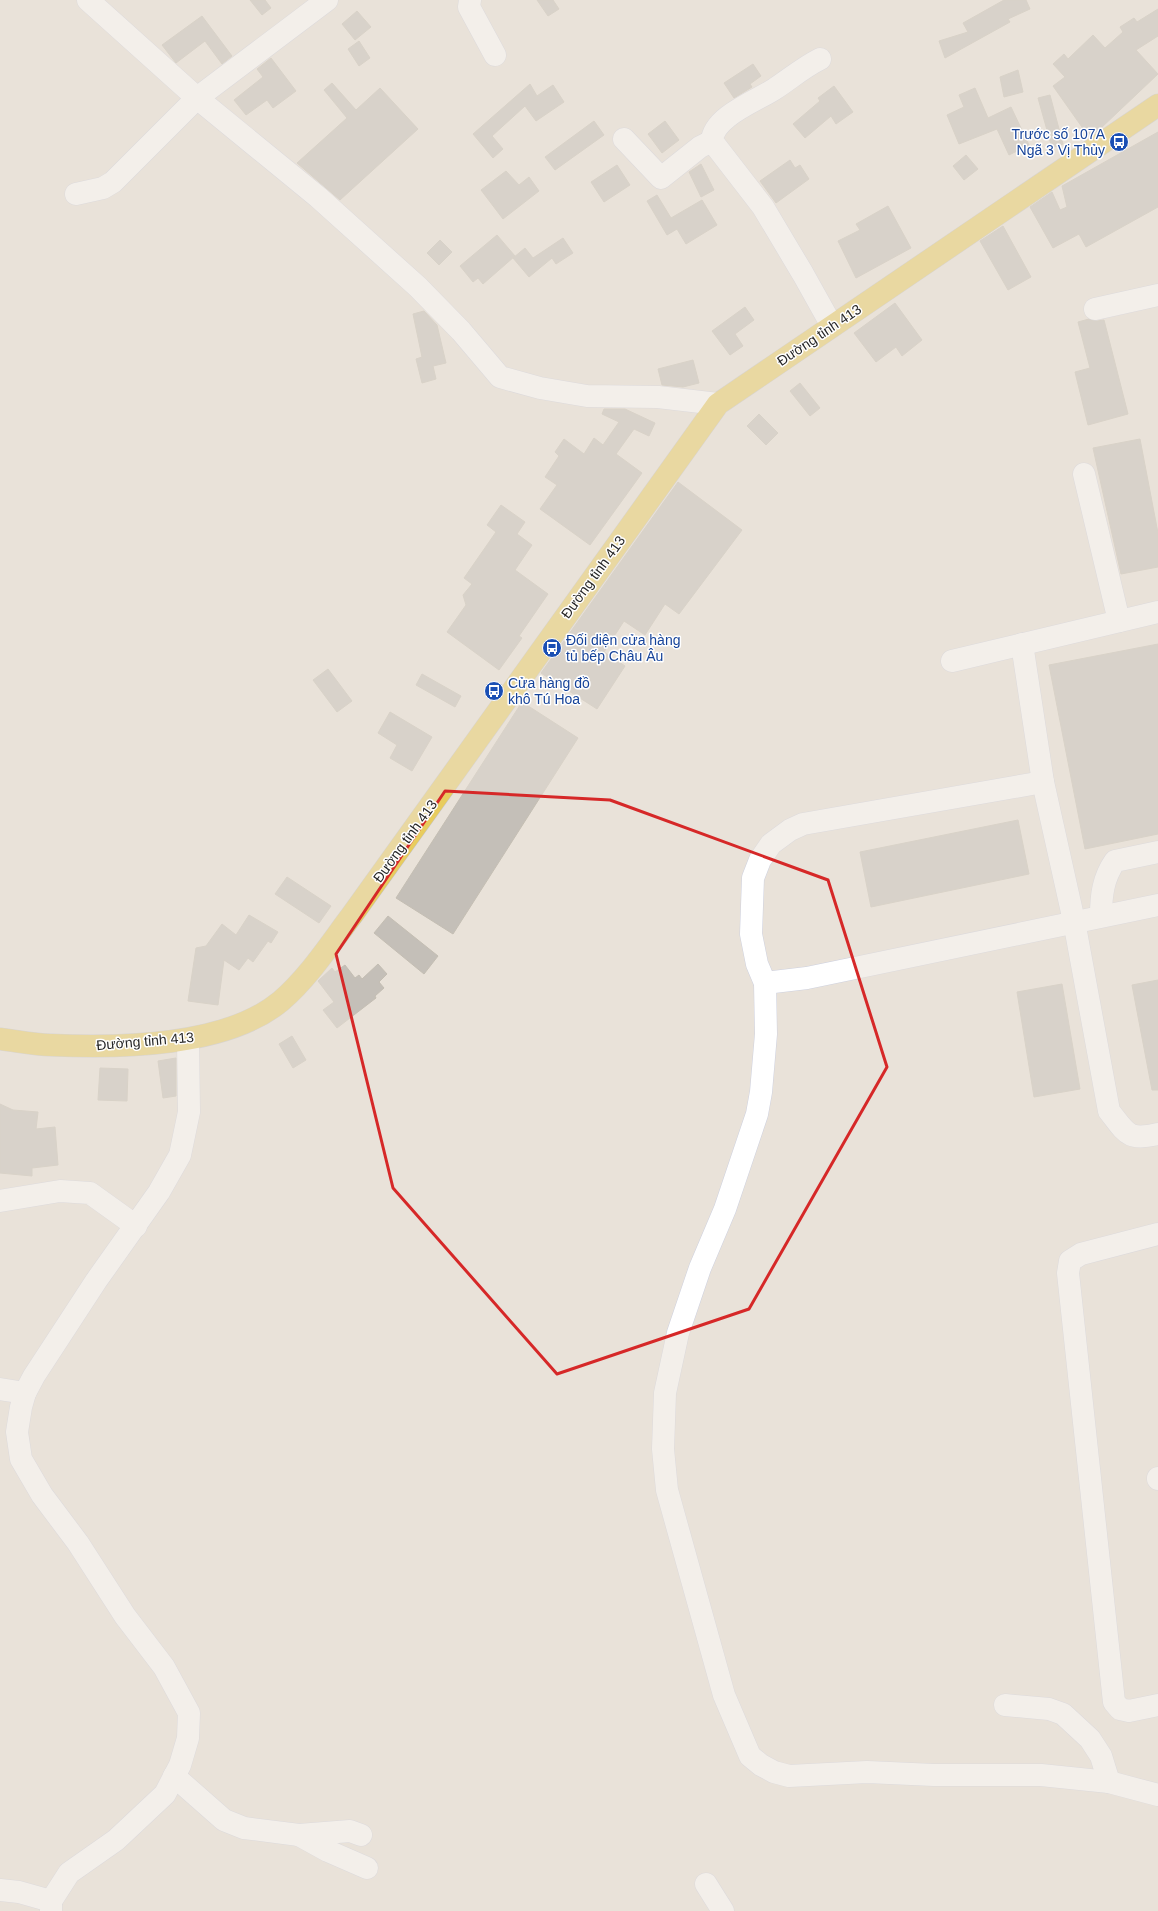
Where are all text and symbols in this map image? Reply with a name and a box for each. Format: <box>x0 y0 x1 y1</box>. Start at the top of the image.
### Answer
place label: Trước số 107A Ngã 3 Vị Thủy <box>1011 126 1106 158</box>
bus stop icon: Trước số 107A Ngã 3 Vị Thủy <box>1108 131 1130 153</box>
street label: Đường tỉnh 413 <box>774 301 864 369</box>
street label: Đường tỉnh 413 <box>558 533 628 621</box>
place label: Đối diện cửa hàng tủ bếp Châu Âu <box>566 632 680 664</box>
bus stop icon: Đối diện cửa hàng tủ bếp Châu Âu <box>541 637 563 659</box>
place label: Cửa hàng đồ khô Tú Hoa <box>508 675 590 707</box>
bus stop icon: Cửa hàng đồ khô Tú Hoa <box>483 680 505 702</box>
street label: Đường tỉnh 413 <box>370 797 440 885</box>
street label: Đường tỉnh 413 <box>96 1029 195 1053</box>

